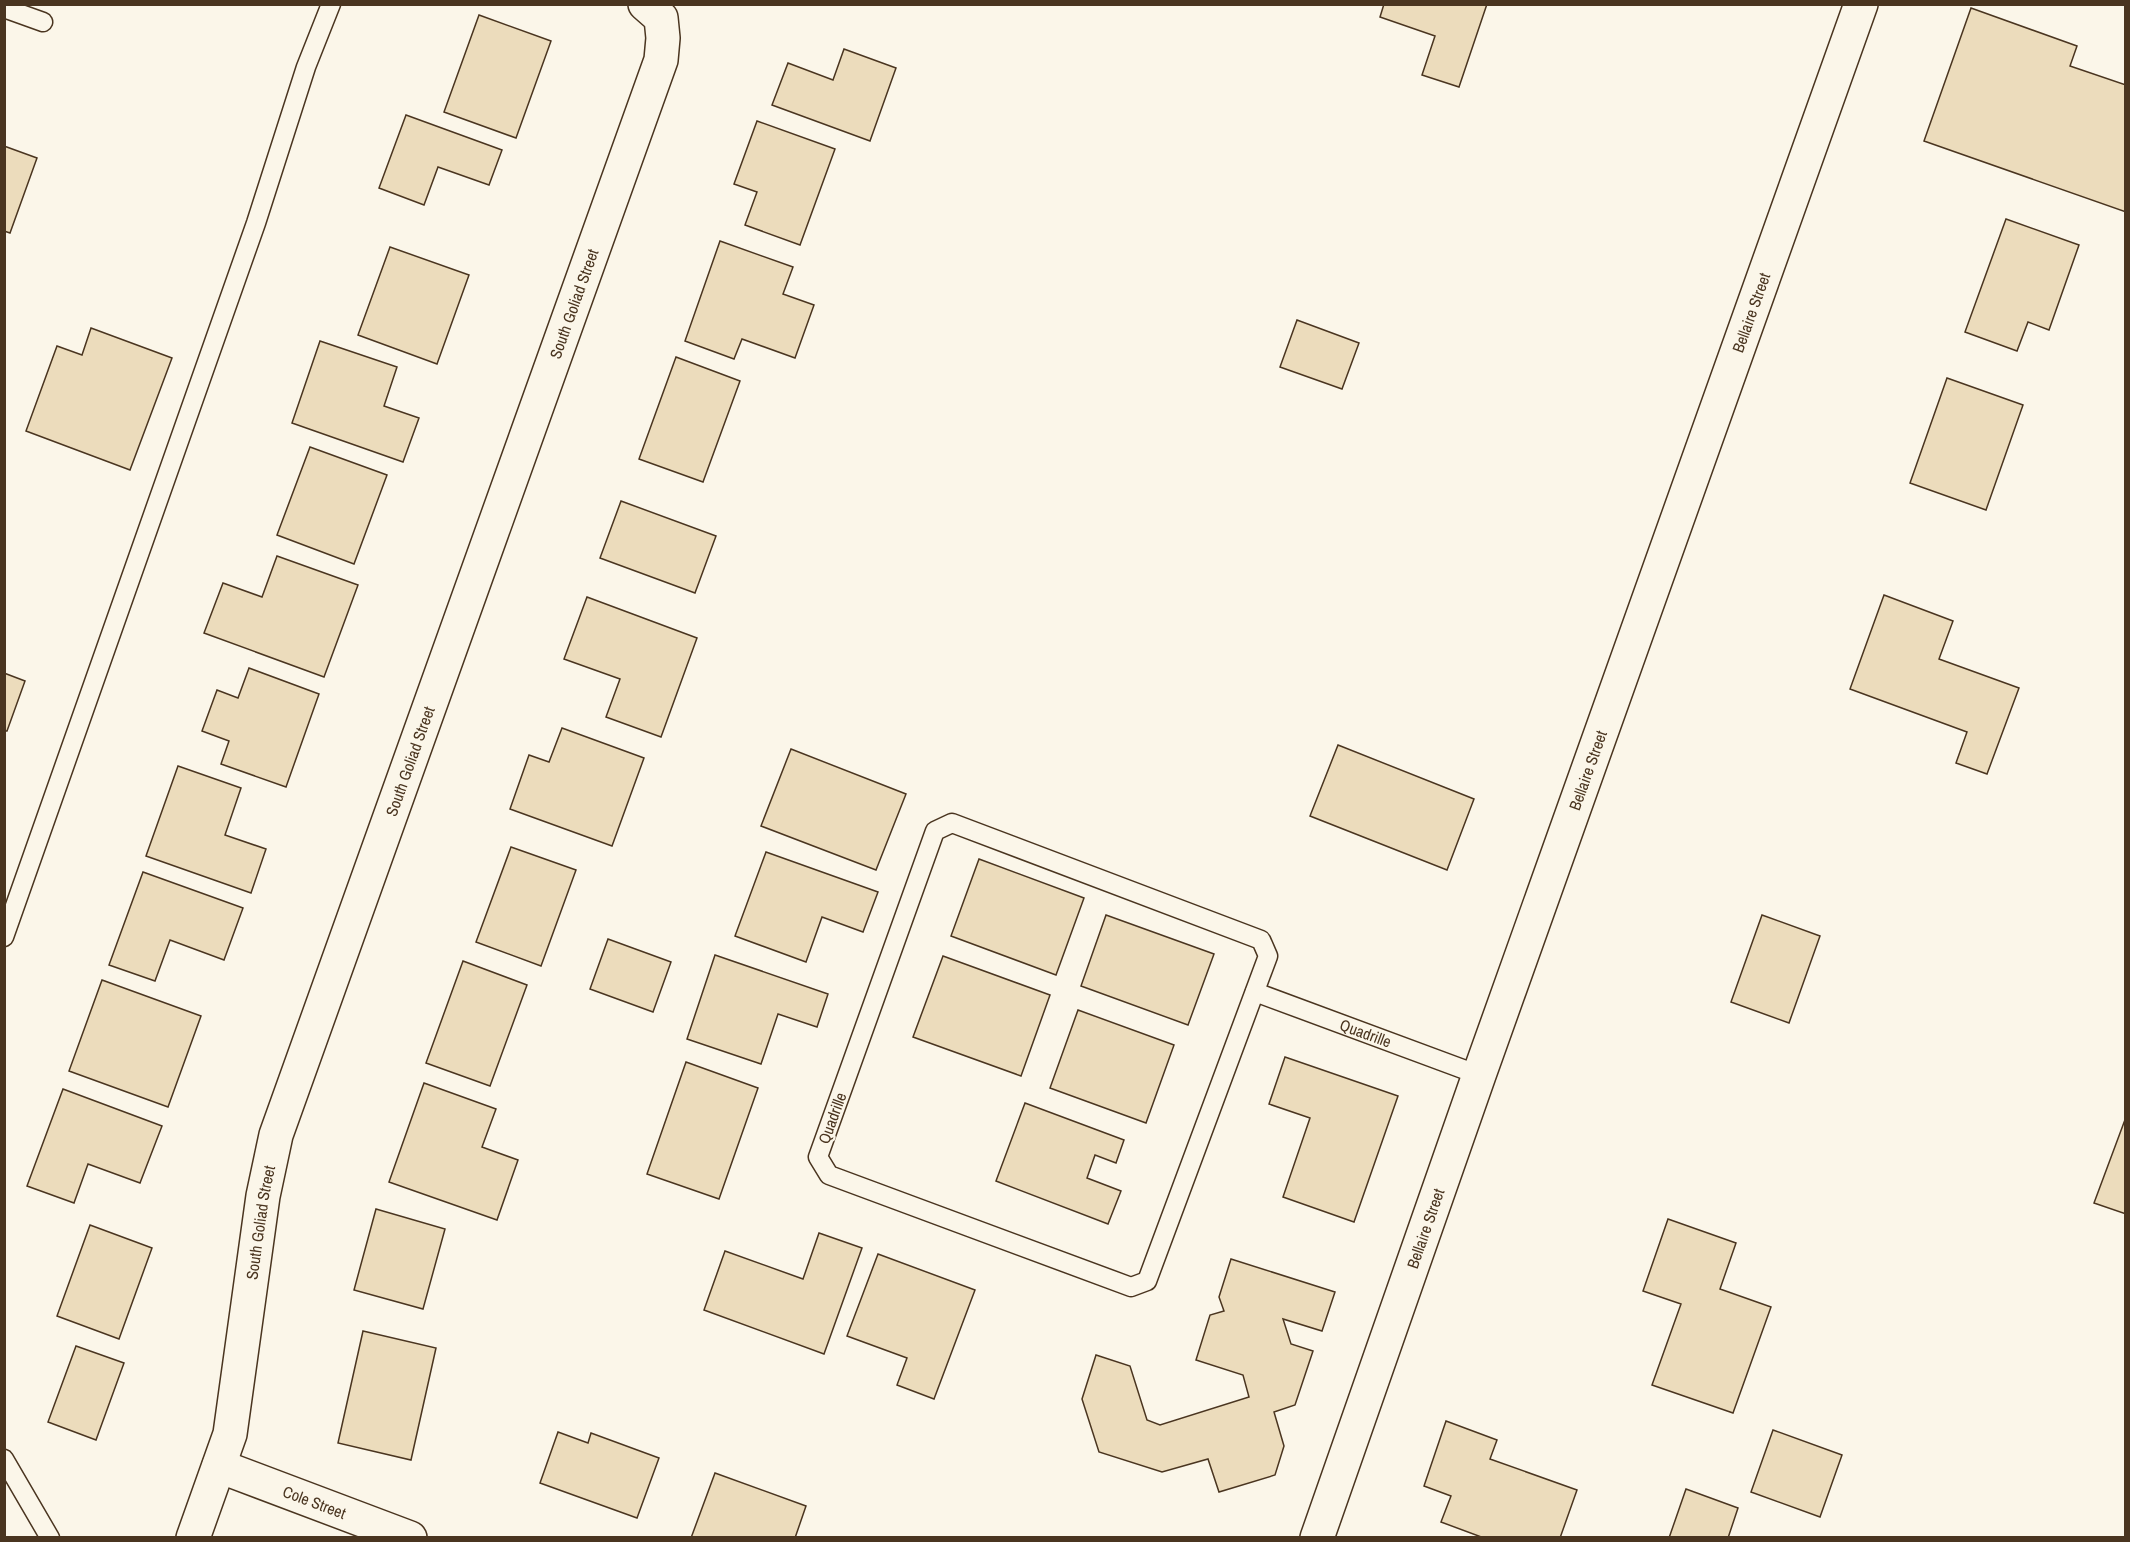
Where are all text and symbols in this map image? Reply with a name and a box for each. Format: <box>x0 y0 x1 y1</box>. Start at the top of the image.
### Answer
street label: South Goliad Street <box>544 245 604 362</box>
street label: Bellaire Street <box>1727 269 1775 355</box>
street label: South Goliad Street <box>380 703 440 819</box>
street label: Bellaire Street <box>1563 727 1612 813</box>
street label: Quadrille <box>1337 1013 1394 1053</box>
street label: Quadrille <box>813 1089 851 1147</box>
street label: South Goliad Street <box>241 1163 280 1281</box>
street label: Bellaire Street <box>1401 1185 1450 1271</box>
street label: Cole Street <box>280 1480 349 1524</box>

